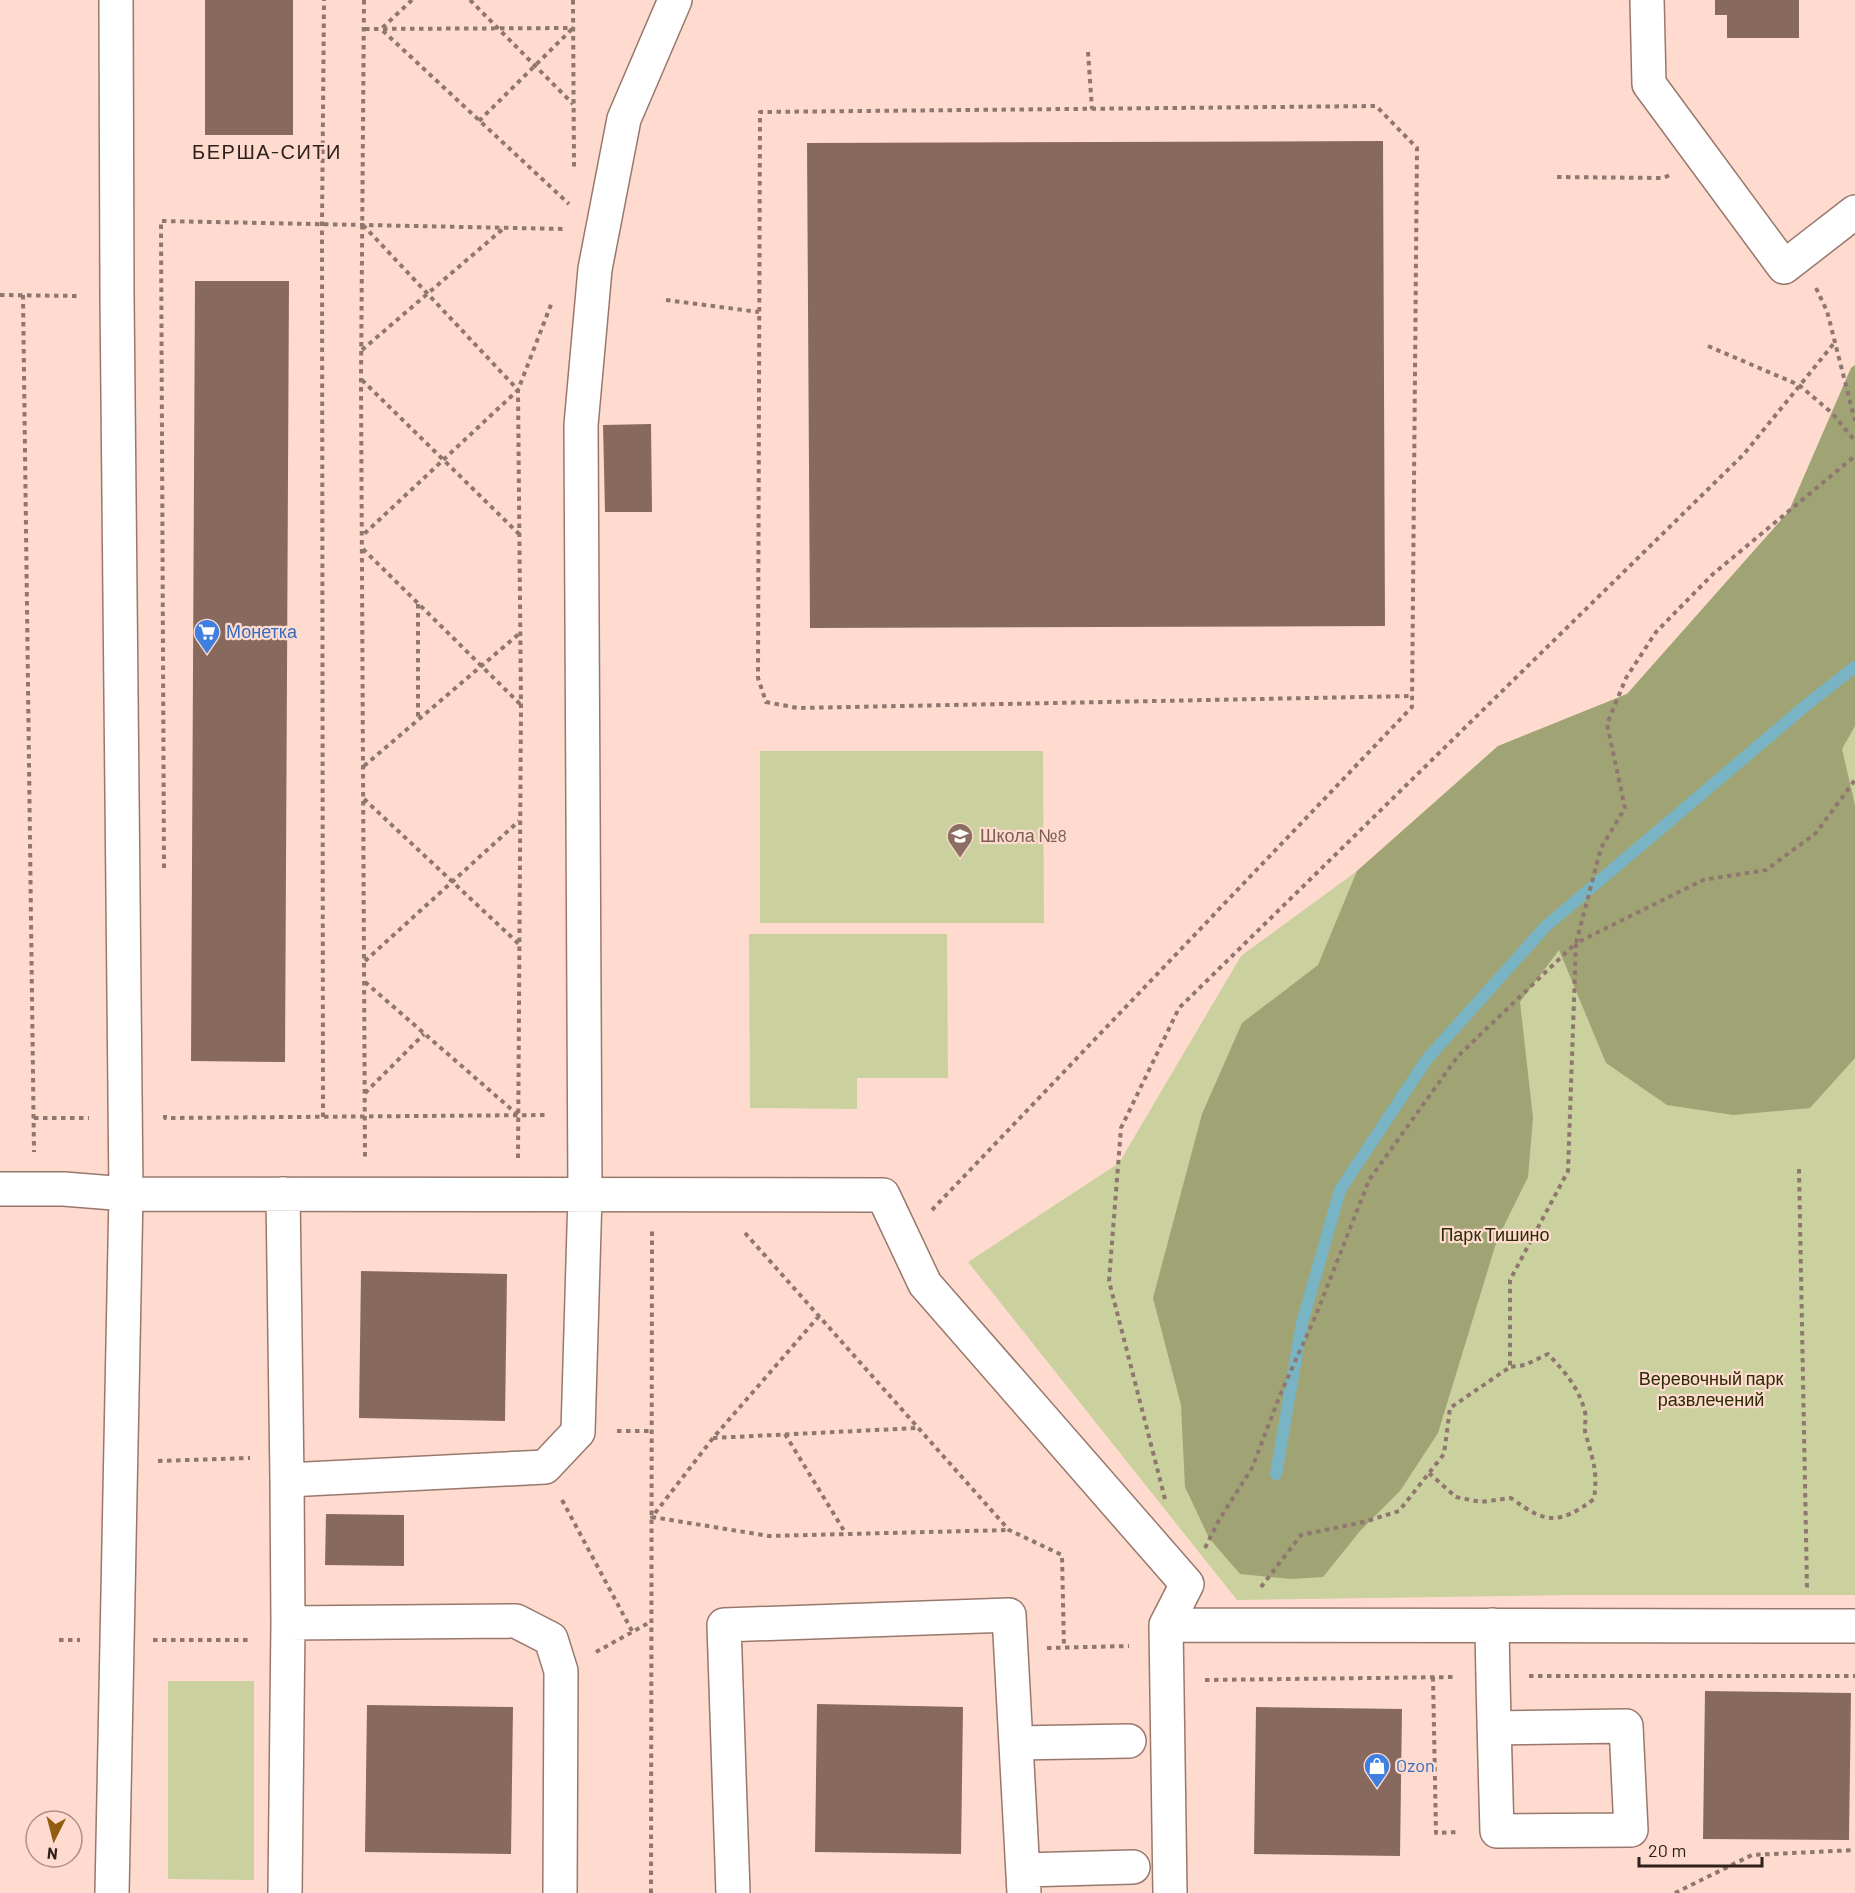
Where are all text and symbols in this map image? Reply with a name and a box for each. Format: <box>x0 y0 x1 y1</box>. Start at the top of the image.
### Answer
district label: БЕРША-СИТИ <box>192 139 342 163</box>
supermarket icon: Монетка <box>192 617 222 655</box>
place label: Монетка <box>226 620 298 642</box>
school or university icon: Школа №8 <box>945 821 975 859</box>
place label: Школа №8 <box>980 824 1067 846</box>
park label: Парк Тишино <box>1440 1223 1550 1245</box>
park label: Веревочный парк развлечений <box>1639 1367 1783 1410</box>
shop icon: Ozon <box>1362 1751 1392 1789</box>
place label: Ozon <box>1396 1754 1435 1776</box>
north arrow <box>24 1809 84 1869</box>
scale bar <box>1639 1830 1762 1868</box>
text: 20 m <box>1648 1839 1686 1861</box>
text: N <box>46 1844 59 1864</box>

